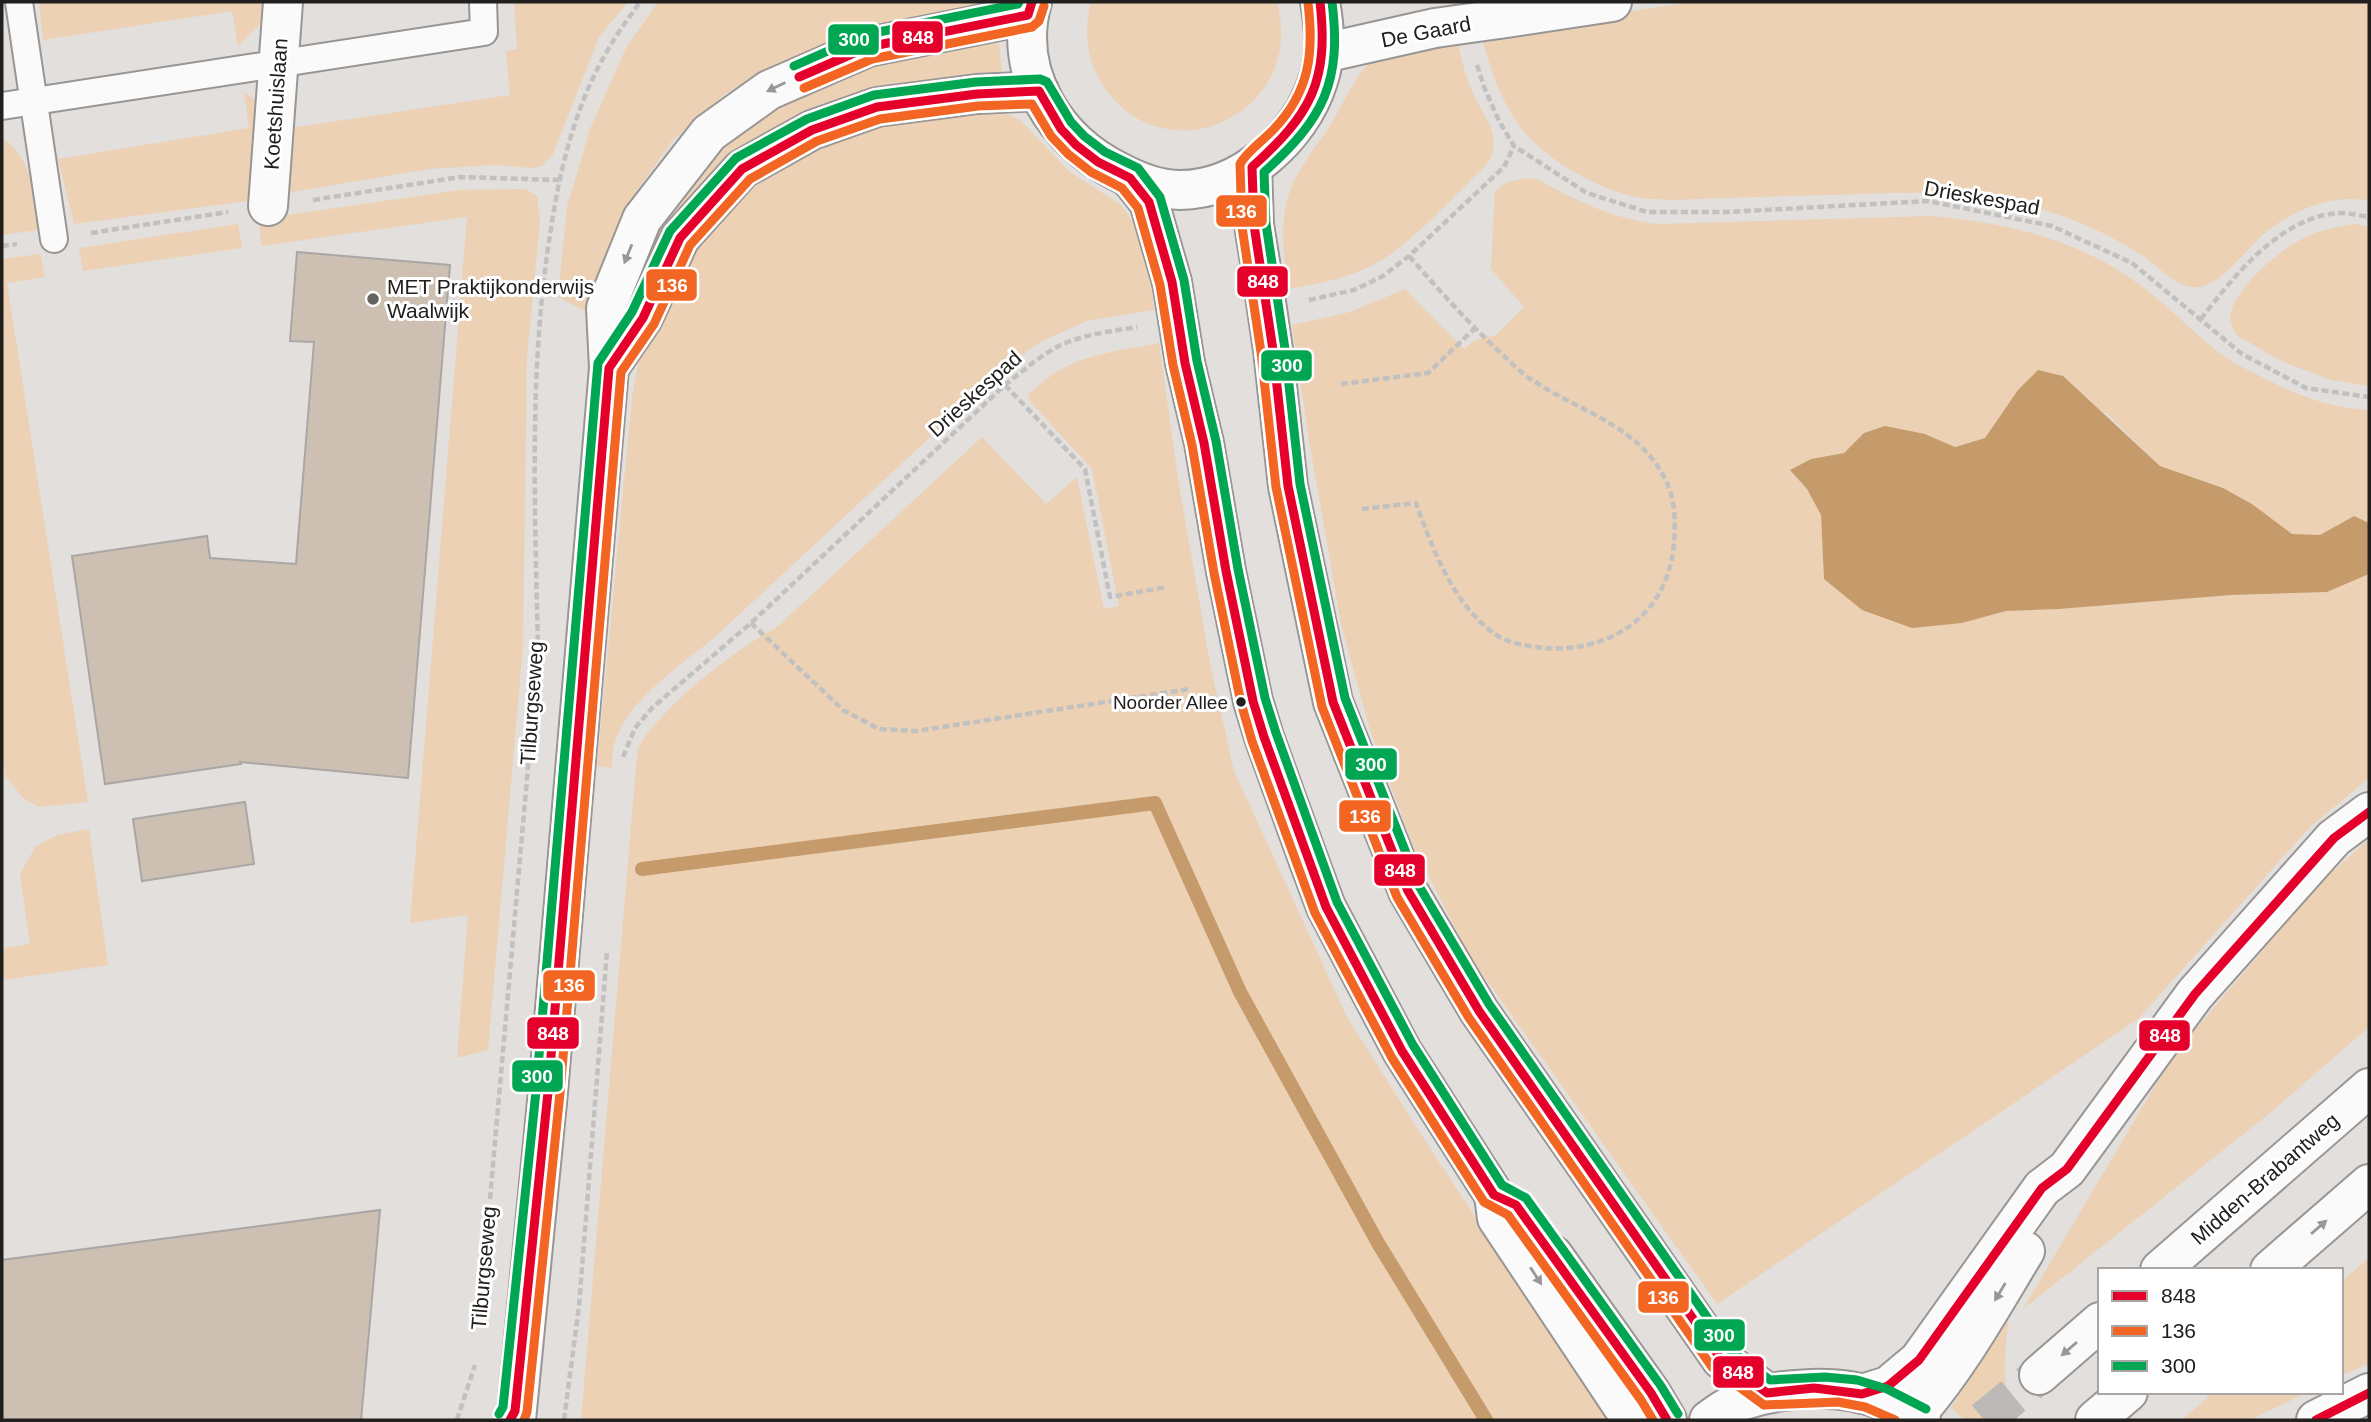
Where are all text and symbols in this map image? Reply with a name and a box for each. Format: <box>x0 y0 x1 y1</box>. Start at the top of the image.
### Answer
street label: De Gaard <box>1379 12 1473 51</box>
line badge: 848 <box>891 20 944 54</box>
line badge: 300 <box>827 23 880 56</box>
text: 848 <box>902 27 934 48</box>
text: 300 <box>838 29 870 50</box>
street label: Koetshuislaan <box>259 37 292 171</box>
one-way arrow <box>766 82 786 93</box>
street label: Drieskespad <box>1923 176 2042 219</box>
line badge: 136 <box>1215 194 1268 228</box>
text: 136 <box>1225 201 1257 222</box>
one-way arrow <box>622 243 633 264</box>
line badge: 848 <box>1236 265 1289 298</box>
line badge: 136 <box>645 268 698 302</box>
text: 848 <box>1247 271 1279 292</box>
place label: MET Praktijkonderwijs Waalwijk <box>387 275 594 322</box>
text: 136 <box>656 275 688 296</box>
marker: MET Praktijkonderwijs Waalwijk <box>365 291 381 307</box>
street label: Drieskespad <box>924 346 1026 441</box>
line badge: 300 <box>1260 349 1313 382</box>
text: 300 <box>1271 355 1303 376</box>
street label: Tilburgseweg <box>516 640 547 766</box>
place label: Noorder Allee <box>1113 692 1228 713</box>
marker: Noorder Allee <box>1234 695 1248 709</box>
line badge: 300 <box>1344 747 1398 781</box>
text: 300 <box>1355 754 1387 775</box>
line badge: 136 <box>1338 799 1392 833</box>
text: 136 <box>1349 806 1381 827</box>
line badge: 848 <box>1373 853 1426 887</box>
text: 848 <box>1384 860 1416 881</box>
line badge: 136 <box>542 969 596 1002</box>
text: 136 <box>553 975 585 996</box>
line badge: 848 <box>526 1016 580 1050</box>
line badge: 848 <box>2138 1019 2191 1052</box>
text: 848 <box>537 1023 569 1044</box>
text: 848 <box>2149 1025 2181 1046</box>
line badge: 300 <box>511 1059 564 1093</box>
text: 300 <box>521 1066 553 1087</box>
street label: Midden-Brabantweg <box>2186 1108 2343 1249</box>
street label: Tilburgseweg <box>467 1205 500 1331</box>
one-way arrow <box>2311 1220 2328 1235</box>
one-way arrow <box>1529 1267 1543 1285</box>
legend <box>2098 1268 2343 1394</box>
line badge: 136 <box>1637 1280 1690 1314</box>
one-way arrow <box>1993 1283 2006 1302</box>
text: 848 <box>2161 1284 2196 1307</box>
text: 136 <box>1647 1287 1679 1308</box>
line badge: 300 <box>1693 1318 1746 1352</box>
text: 136 <box>2161 1319 2196 1342</box>
text: 300 <box>1703 1325 1735 1346</box>
one-way arrow <box>2061 1340 2078 1356</box>
text: 300 <box>2161 1354 2196 1377</box>
line badge: 848 <box>1712 1355 1765 1389</box>
text: 848 <box>1722 1362 1754 1383</box>

